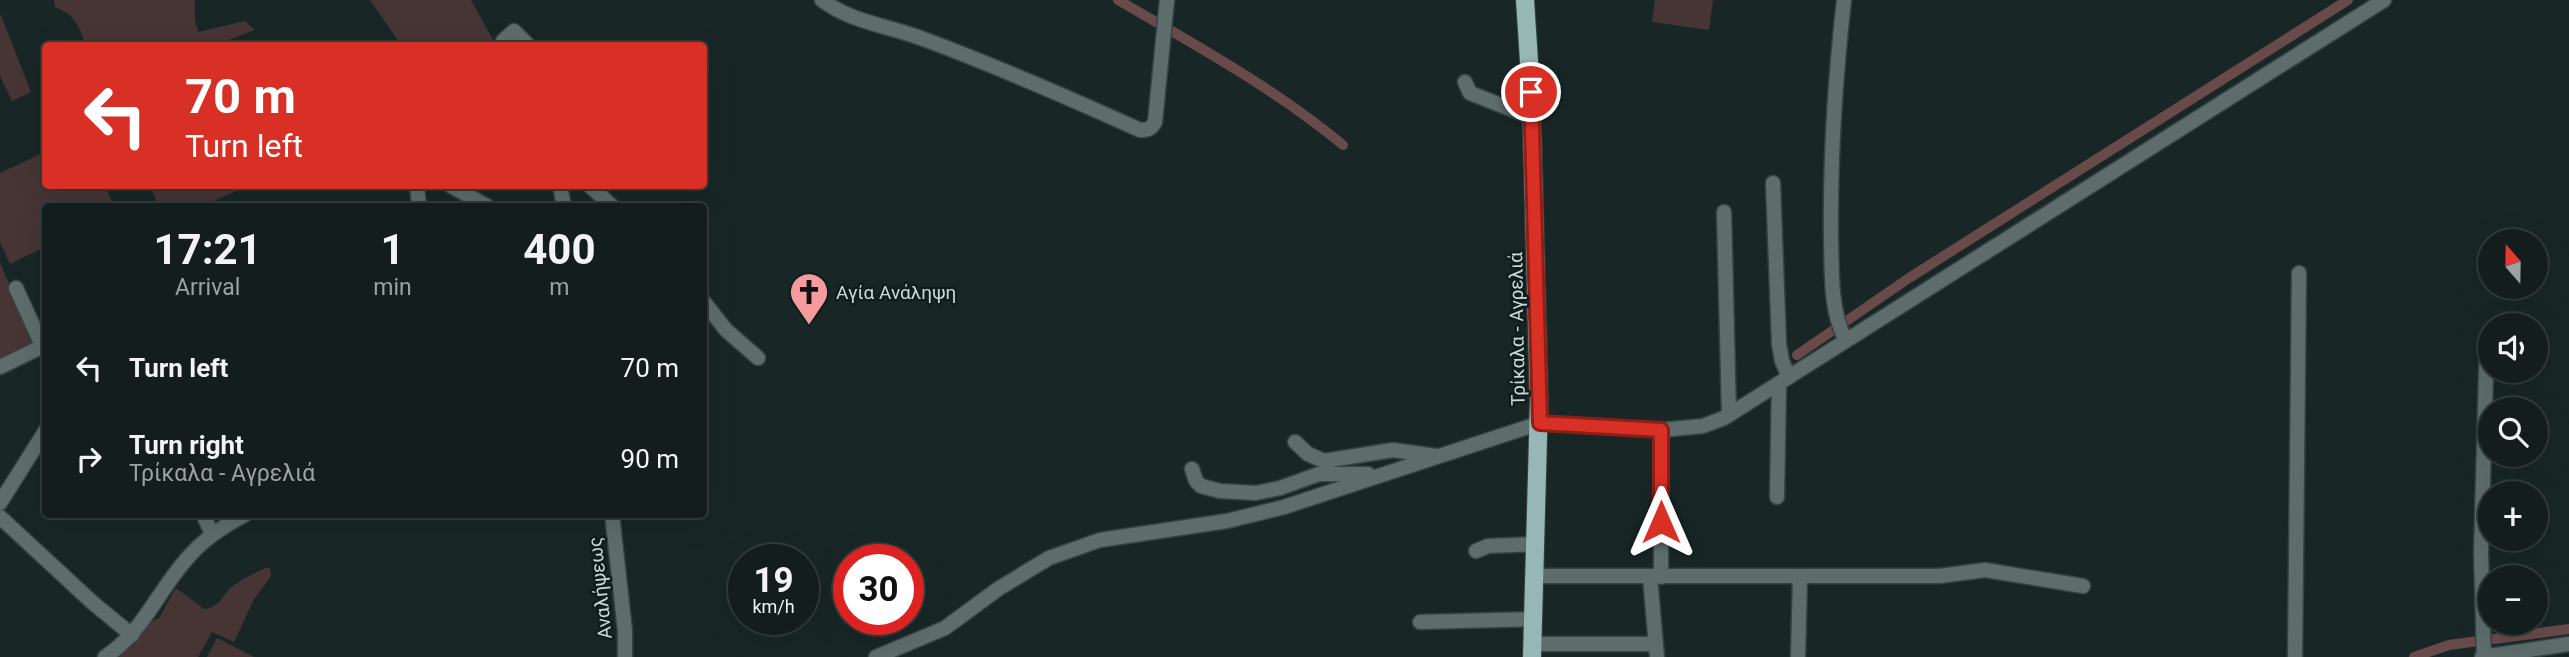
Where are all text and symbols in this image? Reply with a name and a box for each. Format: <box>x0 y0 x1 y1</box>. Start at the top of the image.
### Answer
pin <box>1501 62 1561 122</box>
text: 70 m <box>185 68 296 125</box>
icon: left <box>70 70 161 161</box>
icon: arrive <box>1512 73 1550 111</box>
text: Turn left <box>185 127 303 165</box>
text: 17:21 <box>154 225 262 274</box>
text: 1 <box>380 225 405 274</box>
text: 400 <box>523 225 596 274</box>
north arrow <box>2478 229 2548 299</box>
map controls <box>2478 229 2548 635</box>
street label: Τρίκαλα - Αγρελιά <box>1504 252 1530 406</box>
church icon: Αγία Ανάληψη <box>788 271 830 326</box>
text: Arrival <box>175 274 240 301</box>
text: min <box>373 274 412 301</box>
text: m <box>549 274 569 301</box>
place label: Αγία Ανάληψη <box>836 281 956 304</box>
button: sound <box>2478 313 2548 383</box>
icon: left <box>70 349 108 387</box>
text: Turn left <box>129 353 228 383</box>
text: 70 m <box>621 353 679 383</box>
button: search <box>2478 397 2548 467</box>
text: Turn right <box>129 430 244 460</box>
icon: right <box>70 440 108 478</box>
text: 90 m <box>621 444 679 474</box>
text: Τρίκαλα - Αγρελιά <box>129 460 315 487</box>
button: + <box>2478 481 2548 551</box>
position arrow <box>1624 485 1698 559</box>
street label: Αναλήψεως <box>583 536 617 640</box>
speed limit sign: 30 <box>833 544 924 635</box>
text: 19 <box>753 560 794 601</box>
button: − <box>2478 565 2548 635</box>
text: km/h <box>752 596 795 617</box>

